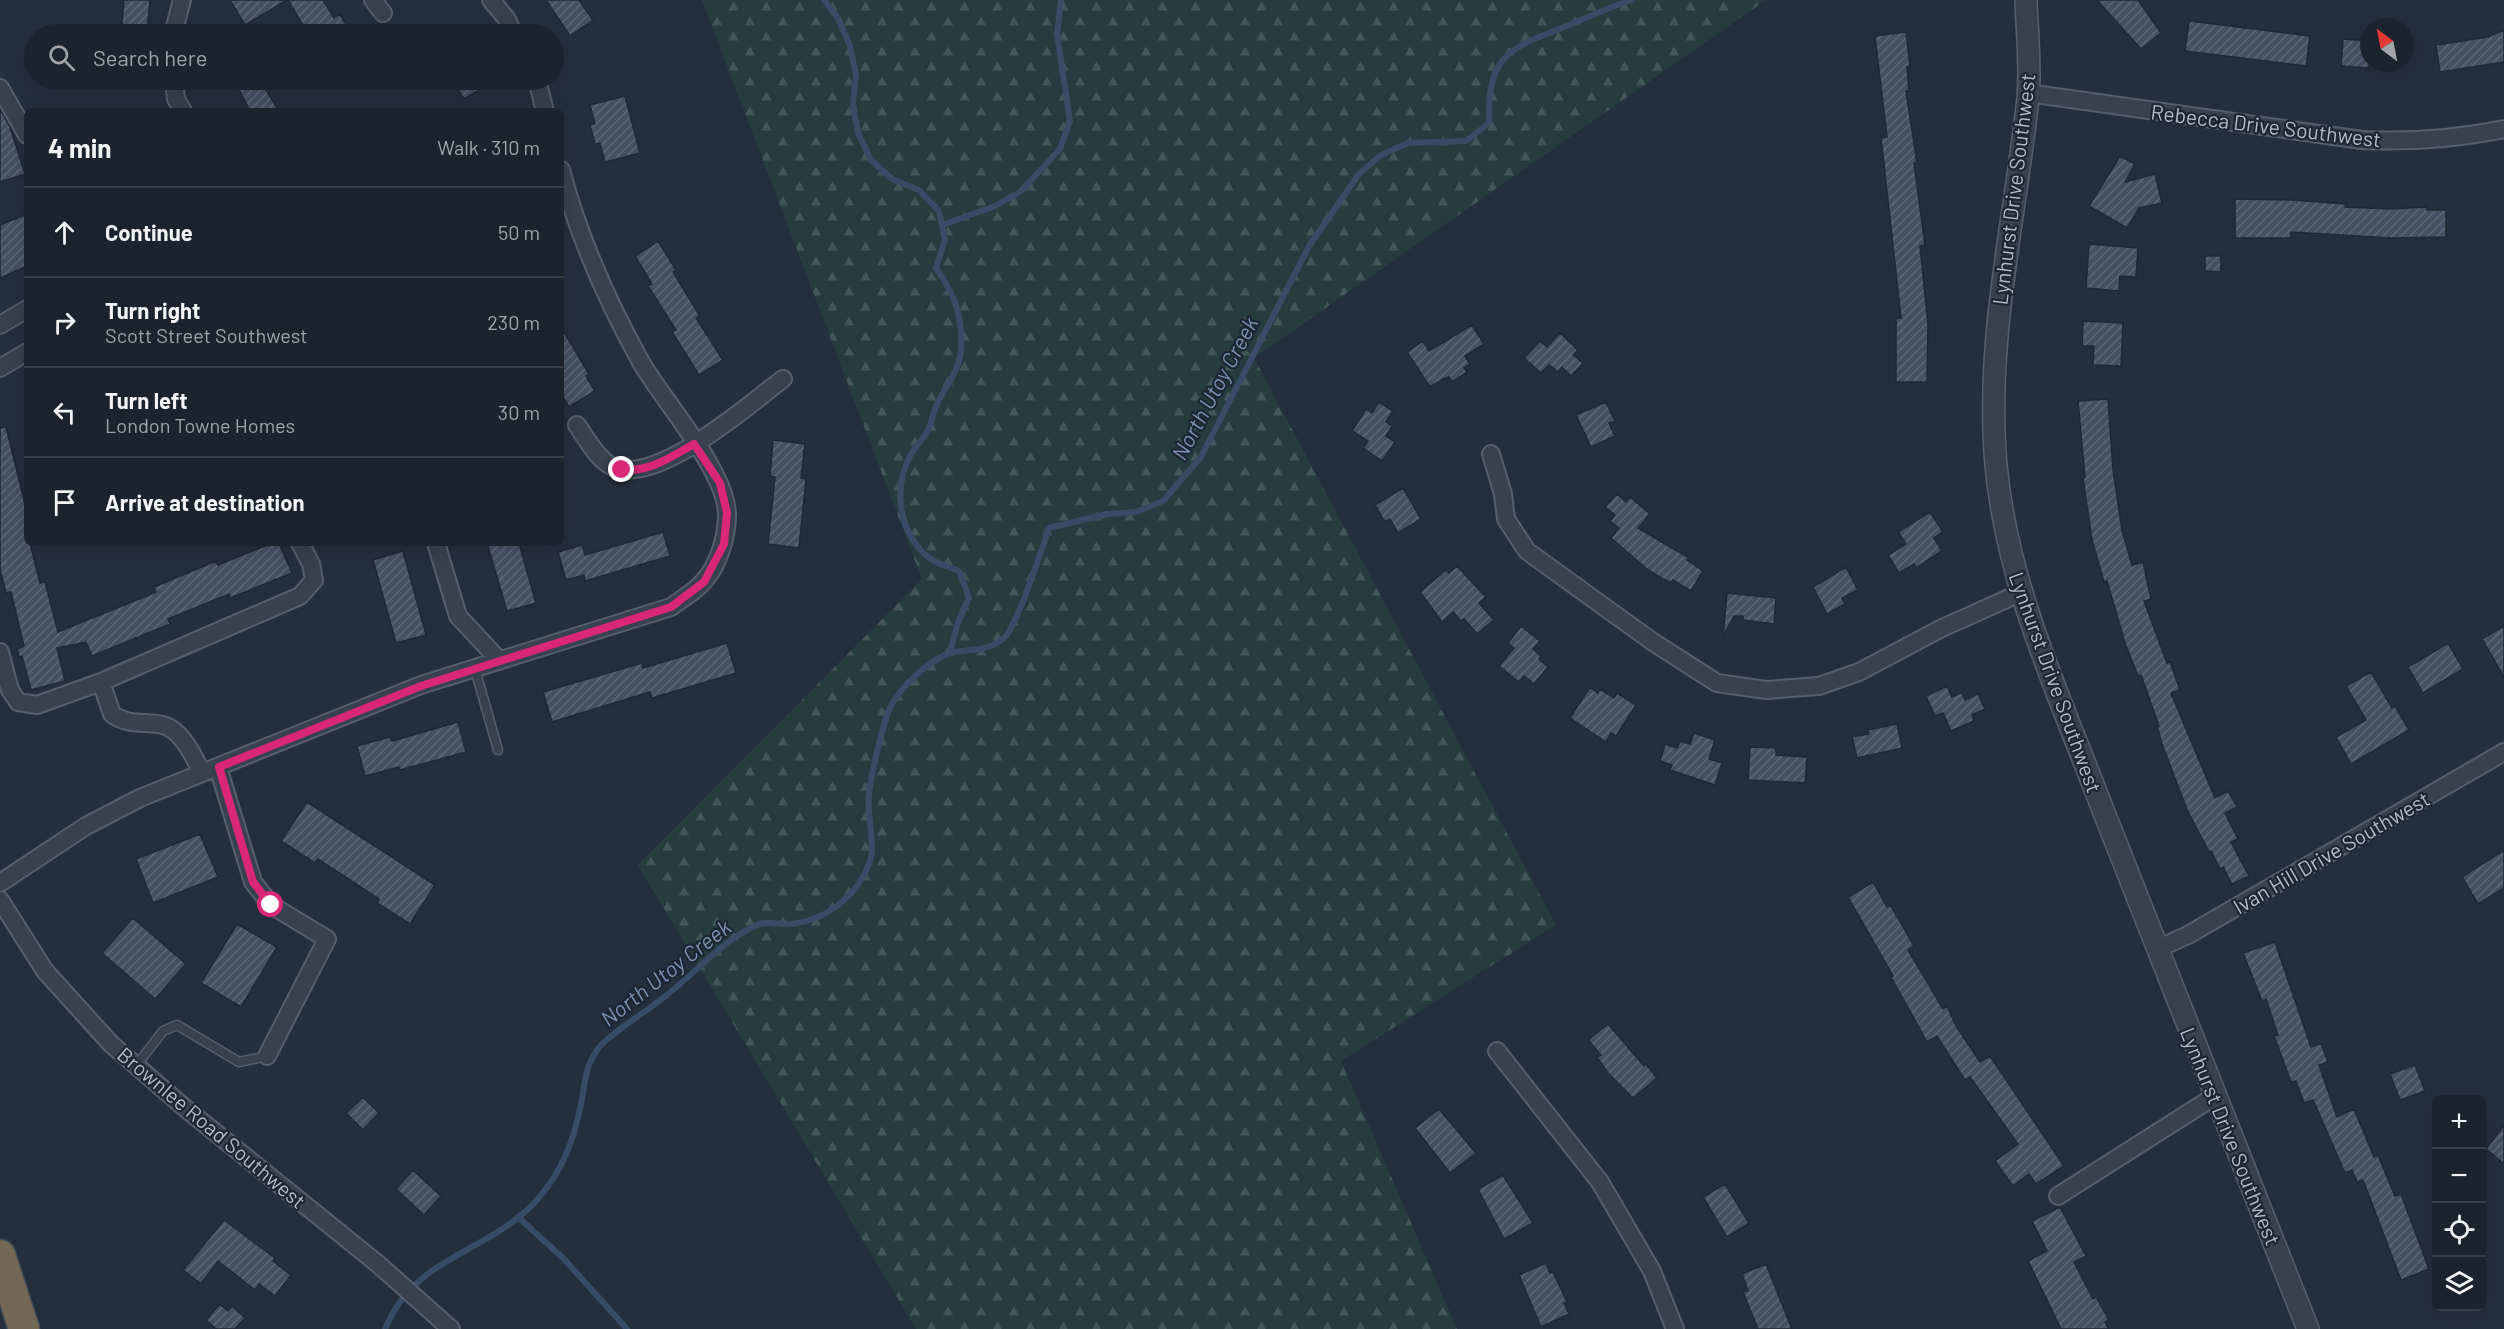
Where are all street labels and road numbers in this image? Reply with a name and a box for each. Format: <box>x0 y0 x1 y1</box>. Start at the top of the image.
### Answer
street label: Lynhurst Drive Southwest <box>1986 72 2040 306</box>
street label: Rebecca Drive Southwest <box>2150 98 2382 152</box>
street label: Lynhurst Drive Southwest <box>2004 568 2108 796</box>
street label: Ivan Hill Drive Southwest <box>2228 786 2434 918</box>
street label: Lynhurst Drive Southwest <box>2176 1023 2286 1249</box>
street label: Brownlee Road Southwest <box>113 1041 311 1213</box>

